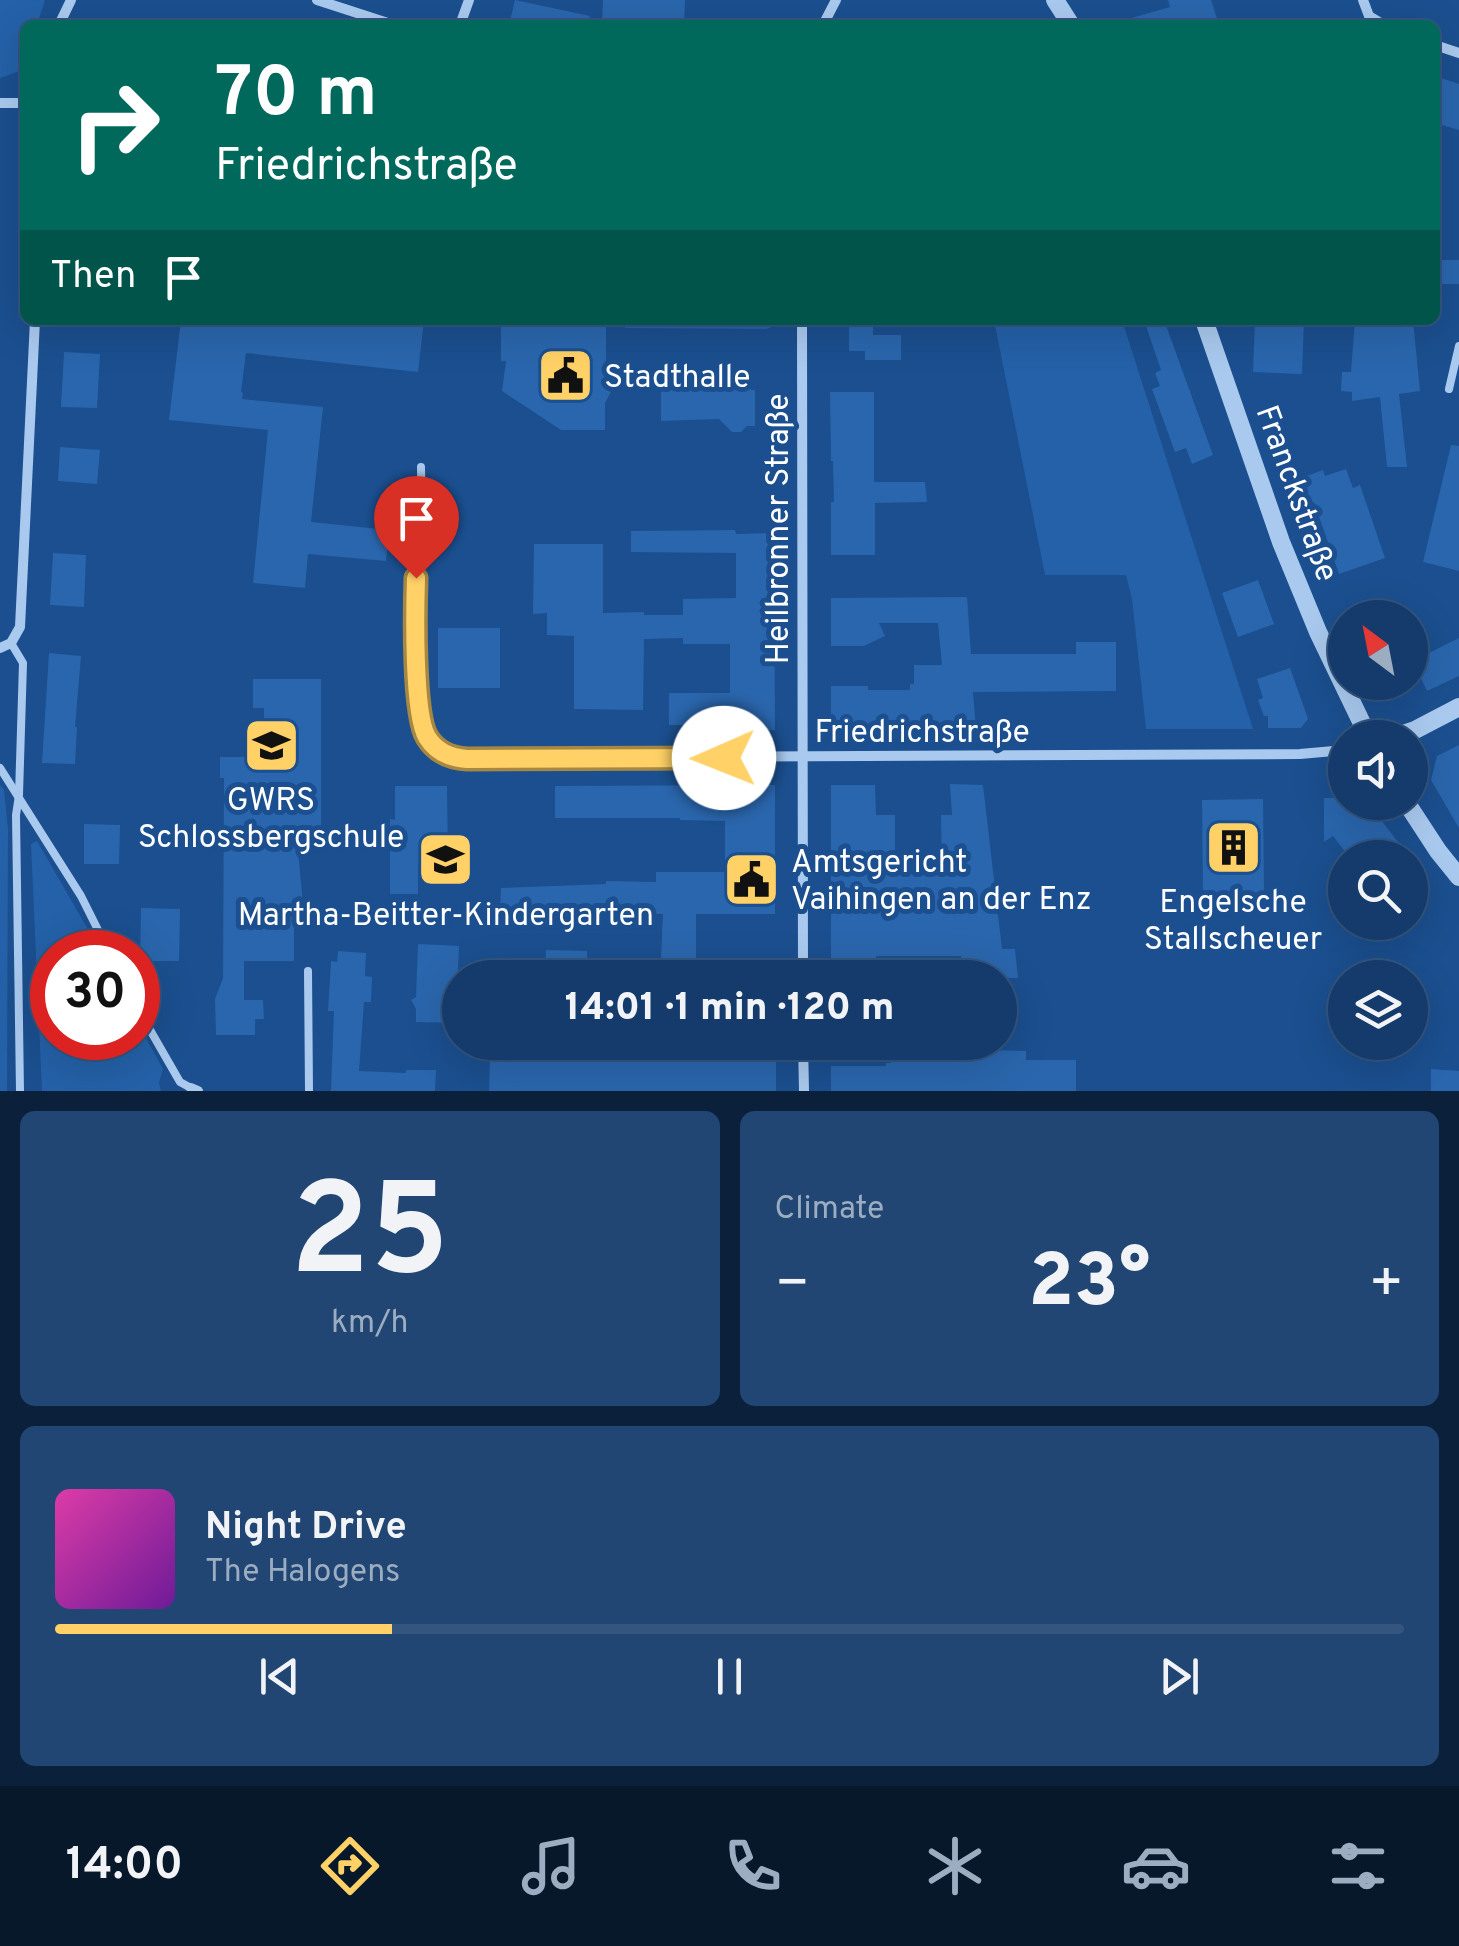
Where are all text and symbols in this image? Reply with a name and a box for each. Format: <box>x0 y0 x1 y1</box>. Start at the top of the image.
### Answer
text: 70 m <box>215 52 378 141</box>
icon: right <box>50 60 180 190</box>
text: Friedrichstraße <box>215 139 518 196</box>
icon: arrive <box>156 250 211 305</box>
text: Then <box>50 253 136 302</box>
public building icon: Stadthalle <box>535 346 595 406</box>
place label: Stadthalle <box>604 359 750 399</box>
street label: Heilbronner Straße <box>760 394 800 664</box>
street label: Franckstraße <box>1245 400 1346 588</box>
pin <box>374 476 459 579</box>
icon: arrive <box>389 491 444 546</box>
north arrow <box>1328 600 1428 700</box>
map controls <box>1328 600 1428 1060</box>
position arrow <box>672 706 776 810</box>
street label: Friedrichstraße <box>814 714 1030 754</box>
school or university icon: GWRS Schlossbergschule <box>241 715 301 775</box>
button: sound <box>1328 720 1428 820</box>
place label: GWRS Schlossbergschule <box>138 782 404 859</box>
building icon: Engelsche Stallscheuer <box>1203 817 1263 877</box>
school or university icon: Martha-Beitter-Kindergarten <box>416 830 476 890</box>
button: search <box>1328 840 1428 940</box>
place label: Amtsgericht Vaihingen an der Enz <box>791 844 1092 921</box>
public building icon: Amtsgericht Vaihingen an der Enz <box>722 849 782 909</box>
place label: Engelsche Stallscheuer <box>1144 884 1322 961</box>
place label: Martha-Beitter-Kindergarten <box>238 897 654 937</box>
speed limit sign: 30 <box>30 930 160 1060</box>
button: layers <box>1328 960 1428 1060</box>
text: 14:01 · 1 min · 120 m <box>565 985 894 1034</box>
text: 25 <box>290 1156 449 1321</box>
text: Climate <box>775 1190 884 1230</box>
text: 23° <box>1028 1238 1150 1333</box>
text: − <box>775 1251 810 1321</box>
text: + <box>1369 1251 1404 1321</box>
text: km/h <box>331 1304 409 1344</box>
text: Night Drive <box>205 1504 407 1553</box>
text: The Halogens <box>205 1553 400 1593</box>
icon: previous <box>252 1649 307 1704</box>
icon: pause <box>702 1649 757 1704</box>
icon: next <box>1152 1649 1207 1704</box>
icon: directions <box>315 1831 385 1901</box>
icon: music <box>516 1831 586 1901</box>
icon: phone <box>718 1831 788 1901</box>
icon: climate <box>920 1831 990 1901</box>
icon: car <box>1121 1831 1191 1901</box>
icon: filters <box>1323 1831 1393 1901</box>
text: 14:00 <box>66 1838 183 1895</box>

